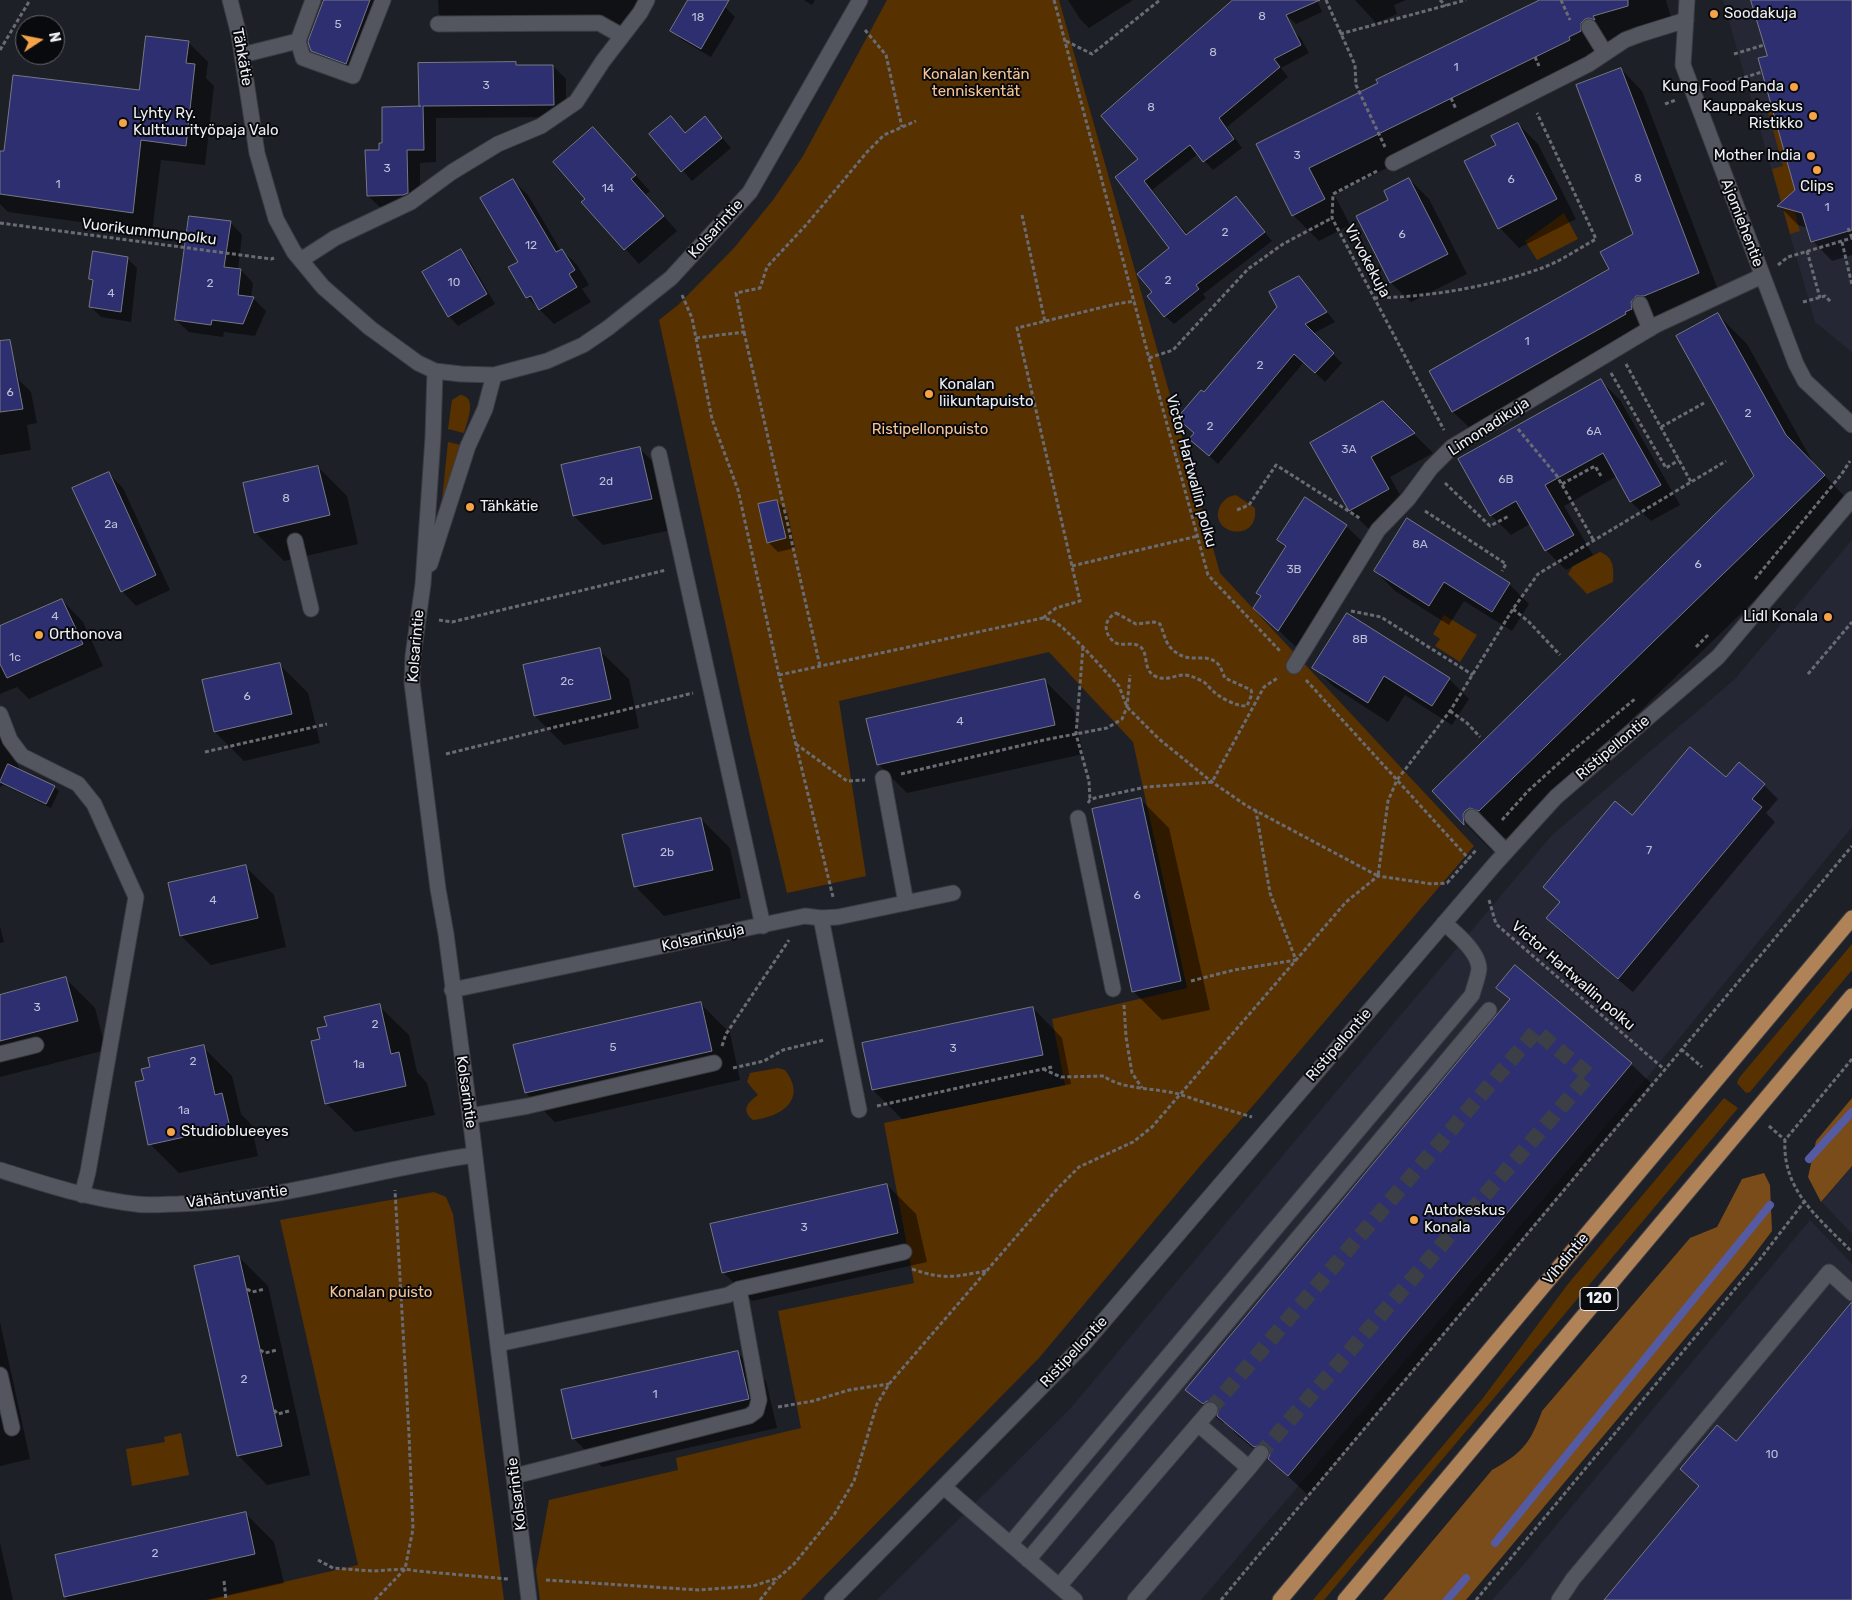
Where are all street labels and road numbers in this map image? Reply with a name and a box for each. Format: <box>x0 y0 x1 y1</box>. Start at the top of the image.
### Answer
street label: Tähkätie <box>228 27 256 87</box>
street label: Ajomiehentie <box>1717 177 1767 269</box>
street label: Kolsarintie <box>685 196 747 262</box>
street label: Vuorikummunpolku <box>81 215 217 249</box>
street label: Virvokekuja <box>1340 221 1394 301</box>
street label: Victor Hartwallin polku <box>1162 392 1220 550</box>
street label: Limonadikuja <box>1445 394 1533 460</box>
street label: Kolsarintie <box>404 609 428 683</box>
street label: Ristipellontie <box>1572 712 1654 784</box>
street label: Victor Hartwallin polku <box>1508 917 1638 1035</box>
street label: Kolsarinkuja <box>660 920 746 956</box>
street label: Ristipellontie <box>1302 1005 1376 1085</box>
street label: Kolsarintie <box>452 1055 480 1129</box>
street label: Vähäntuvantie <box>185 1182 289 1212</box>
street label: Vihdintie <box>1539 1229 1593 1289</box>
road number: 120 <box>1580 1288 1618 1310</box>
street label: Ristipellontie <box>1036 1313 1112 1391</box>
street label: Kolsarintie <box>504 1457 530 1531</box>

